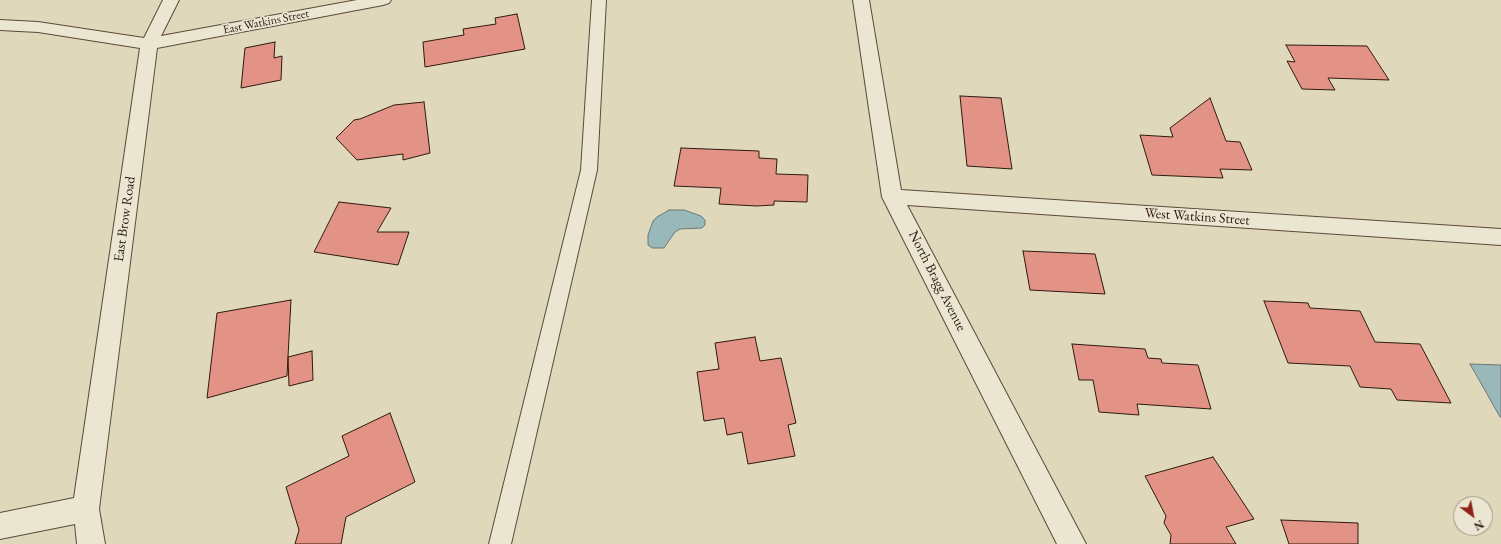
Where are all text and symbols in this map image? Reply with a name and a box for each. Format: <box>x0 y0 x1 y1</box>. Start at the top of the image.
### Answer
street label: East Watkins Street <box>222 7 310 37</box>
street label: East Brow Road <box>111 175 139 263</box>
street label: West Watkins Street <box>1144 205 1250 229</box>
street label: North Bragg Avenue <box>904 228 970 334</box>
north arrow <box>1453 496 1493 536</box>
text: N <box>1471 517 1486 534</box>

